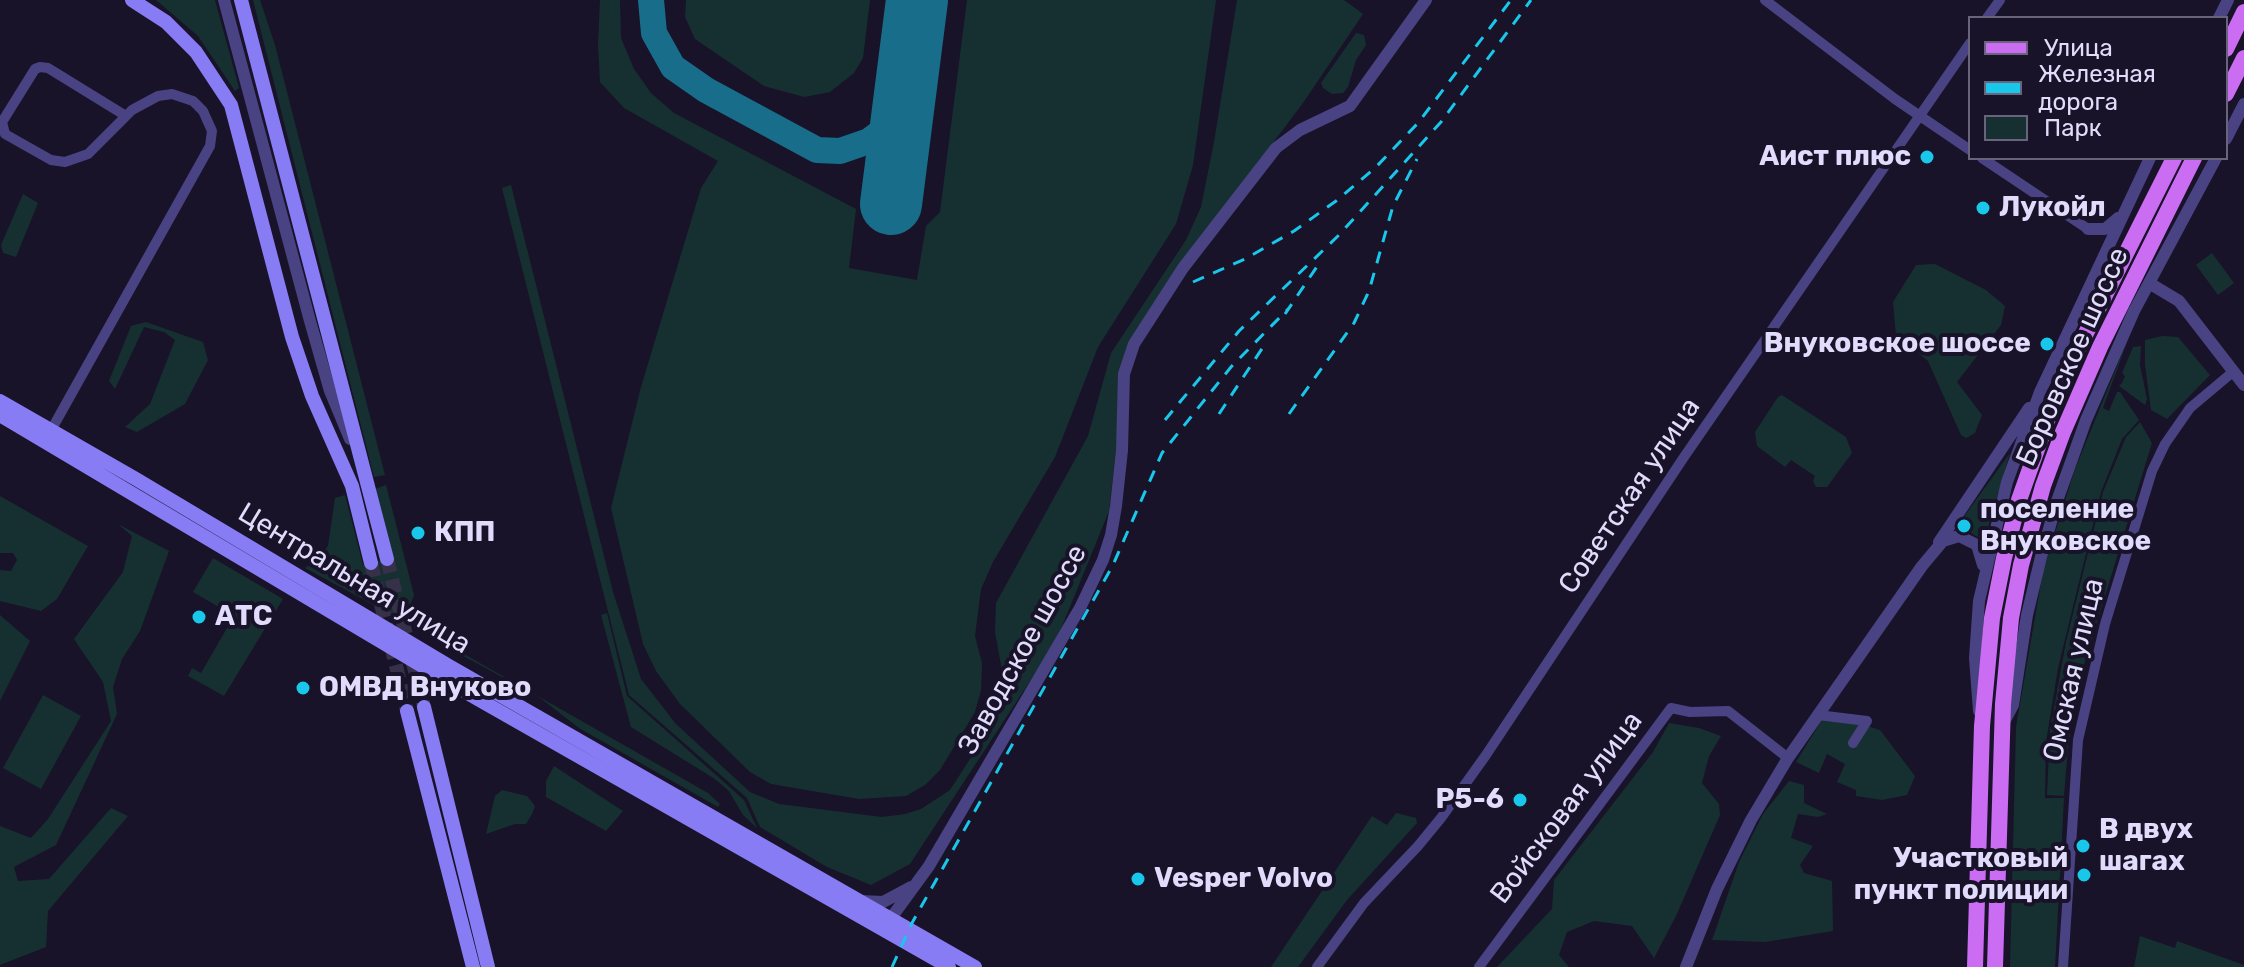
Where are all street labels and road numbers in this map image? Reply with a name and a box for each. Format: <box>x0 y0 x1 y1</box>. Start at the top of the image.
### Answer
street label: Боровское шоссе <box>2010 243 2136 471</box>
street label: Советская улица <box>1552 392 1708 600</box>
street label: Центральная улица <box>232 496 476 662</box>
street label: Заводское шоссе <box>951 539 1095 761</box>
street label: Омская улица <box>2037 575 2111 765</box>
street label: Войсковая улица <box>1484 705 1650 911</box>

